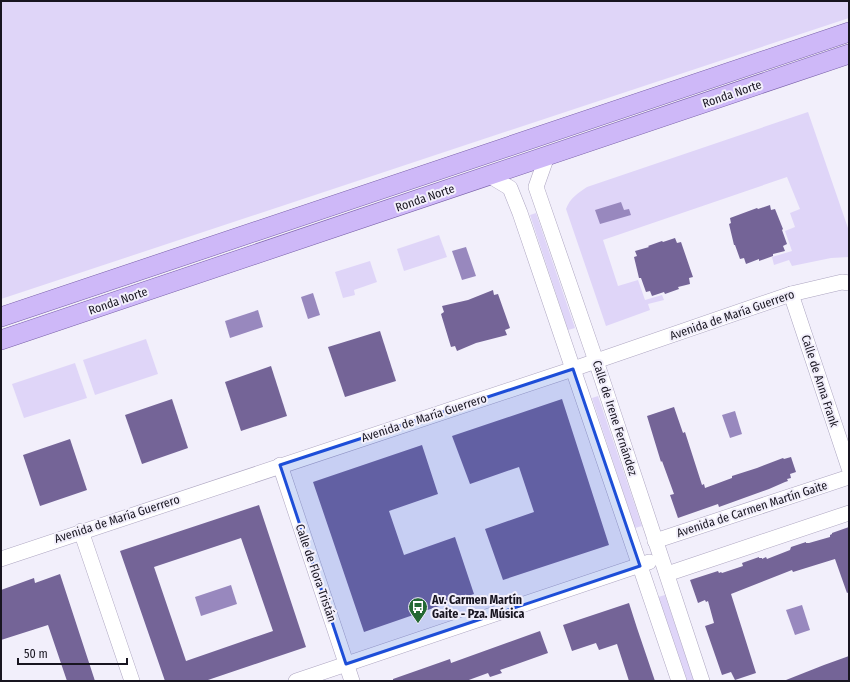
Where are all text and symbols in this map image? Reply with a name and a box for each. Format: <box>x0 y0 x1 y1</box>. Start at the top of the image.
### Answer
street label: Ronda Norte <box>701 77 763 111</box>
street label: Ronda Norte <box>394 181 456 215</box>
street label: Ronda Norte <box>87 284 149 318</box>
street label: Avenida de María Guerrero <box>668 287 796 343</box>
street label: Calle de Anna Frank <box>799 333 842 429</box>
street label: Calle de Irene Fernández <box>590 359 640 478</box>
street label: Avenida de María Guerrero <box>360 391 488 445</box>
street label: Avenida de Carmen Martín Gaite <box>675 478 829 540</box>
street label: Avenida de María Guerrero <box>53 492 181 546</box>
street label: Calle de Flora Tristán <box>293 522 339 624</box>
place label: Av. Carmen Martín Gaite - Pza. Música <box>431 593 524 621</box>
bus stop icon: Av. Carmen Martín Gaite - Pza. Música <box>407 596 429 624</box>
scale bar <box>18 640 127 666</box>
text: 50 m <box>24 647 48 661</box>

